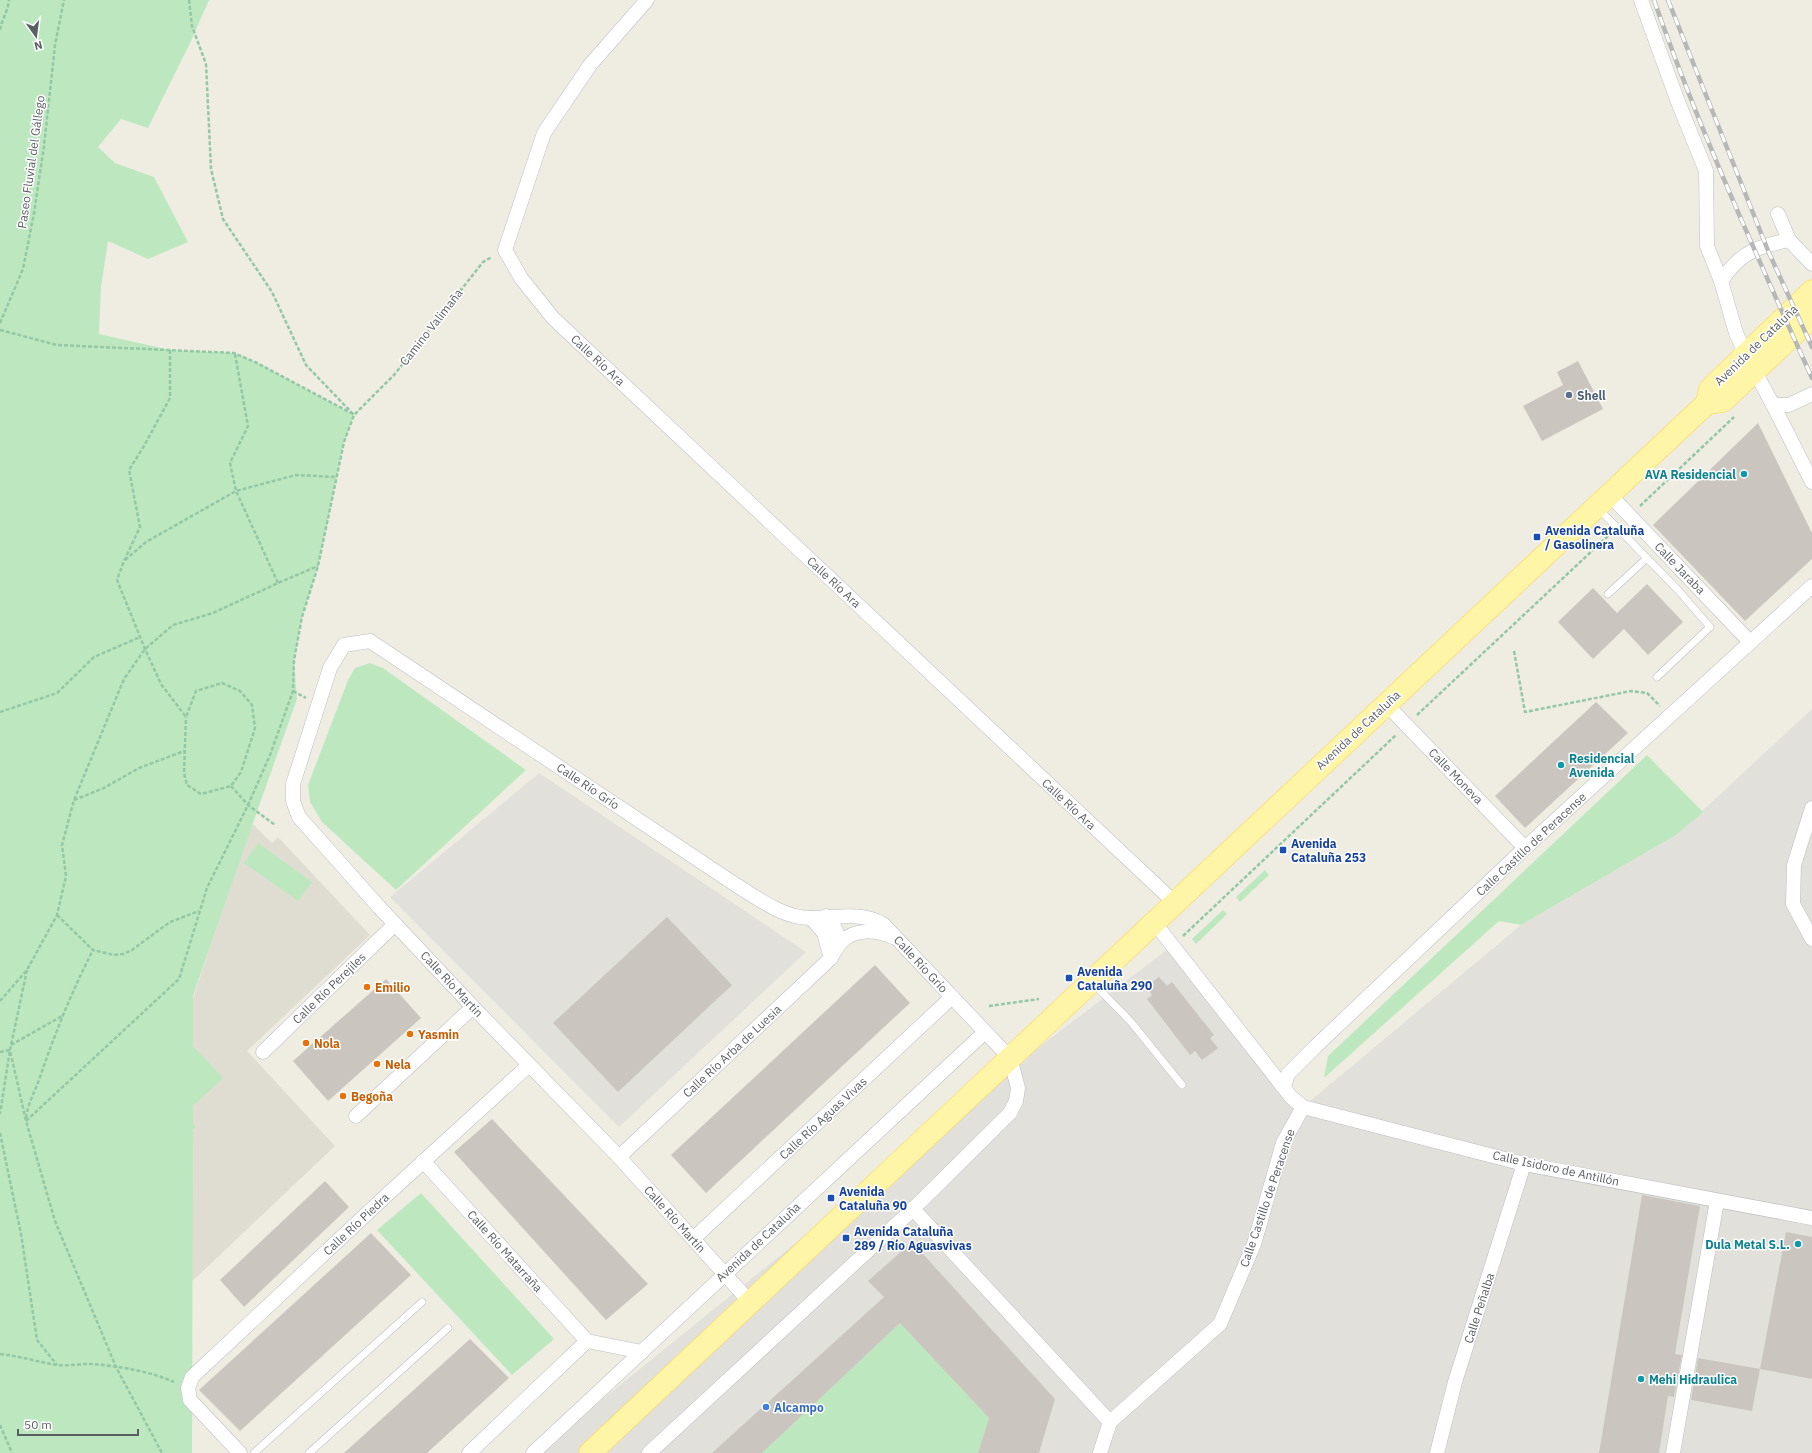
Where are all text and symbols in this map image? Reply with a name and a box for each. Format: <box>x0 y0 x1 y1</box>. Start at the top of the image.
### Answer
north arrow <box>16 16 56 56</box>
text: N <box>33 38 44 53</box>
street label: Paseo Fluvial del Gállego <box>14 94 48 229</box>
street label: Camino Valimaña <box>396 285 466 368</box>
street label: Avenida de Cataluña <box>1711 301 1801 389</box>
street label: Calle Río Ara <box>568 331 629 389</box>
place label: Shell <box>1577 388 1606 403</box>
marker: Shell <box>1564 390 1574 400</box>
place label: AVA Residencial <box>1645 467 1736 482</box>
marker: AVA Residencial <box>1739 469 1749 479</box>
place label: Avenida Cataluña / Gasolinera <box>1545 523 1644 552</box>
marker: Avenida Cataluña / Gasolinera <box>1532 532 1542 542</box>
street label: Calle Jaraba <box>1652 539 1709 598</box>
street label: Calle Río Ara <box>804 553 865 611</box>
street label: Avenida de Cataluña <box>1313 687 1404 773</box>
street label: Calle Moneva <box>1426 745 1487 807</box>
place label: Residencial Avenida <box>1569 751 1635 780</box>
street label: Calle Río Grío <box>554 760 622 813</box>
marker: Residencial Avenida <box>1556 760 1566 770</box>
street label: Calle Río Ara <box>1039 775 1100 833</box>
street label: Calle Castillo de Peracense <box>1473 789 1589 899</box>
place label: Avenida Cataluña 253 <box>1291 836 1366 865</box>
marker: Avenida Cataluña 253 <box>1278 845 1288 855</box>
street label: Calle Río Grío <box>891 932 951 996</box>
street label: Calle Río Martín <box>418 948 486 1020</box>
street label: Calle Río Perejiles <box>289 949 369 1027</box>
place label: Avenida Cataluña 290 <box>1077 964 1152 993</box>
marker: Avenida Cataluña 290 <box>1064 973 1074 983</box>
place label: Emilio <box>375 980 411 995</box>
marker: Emilio <box>362 982 372 992</box>
street label: Calle Río Arba de Luesia <box>680 1001 785 1101</box>
place label: Yasmin <box>418 1027 459 1042</box>
marker: Yasmin <box>405 1029 415 1039</box>
place label: Nola <box>314 1036 340 1051</box>
marker: Nola <box>301 1038 311 1048</box>
place label: Nela <box>385 1057 411 1072</box>
marker: Nela <box>372 1059 382 1069</box>
street label: Calle Río Aguas Vivas <box>776 1073 870 1162</box>
place label: Begoña <box>351 1089 393 1104</box>
marker: Begoña <box>338 1091 348 1101</box>
street label: Calle Castillo de Peracense <box>1236 1127 1298 1269</box>
street label: Calle Isidoro de Antillón <box>1491 1147 1621 1189</box>
street label: Calle Río Martín <box>641 1183 709 1255</box>
place label: Avenida Cataluña 90 <box>839 1184 907 1213</box>
street label: Calle Río Piedra <box>320 1189 392 1258</box>
marker: Avenida Cataluña 90 <box>826 1193 836 1203</box>
street label: Avenida de Cataluña <box>713 1199 804 1285</box>
street label: Calle Río Matarraña <box>464 1207 546 1296</box>
place label: Avenida Cataluña 289 / Río Aguasvivas <box>854 1224 972 1253</box>
marker: Avenida Cataluña 289 / Río Aguasvivas <box>841 1233 851 1243</box>
place label: Dula Metal S.L. <box>1705 1237 1790 1252</box>
marker: Dula Metal S.L. <box>1793 1239 1803 1249</box>
street label: Calle Peñalba <box>1461 1270 1498 1345</box>
place label: Mehi Hidraulica <box>1649 1372 1737 1387</box>
marker: Mehi Hidraulica <box>1636 1374 1646 1384</box>
place label: Alcampo <box>774 1400 824 1415</box>
marker: Alcampo <box>761 1402 771 1412</box>
scale bar <box>18 1411 138 1437</box>
text: 50 m <box>24 1417 52 1432</box>

